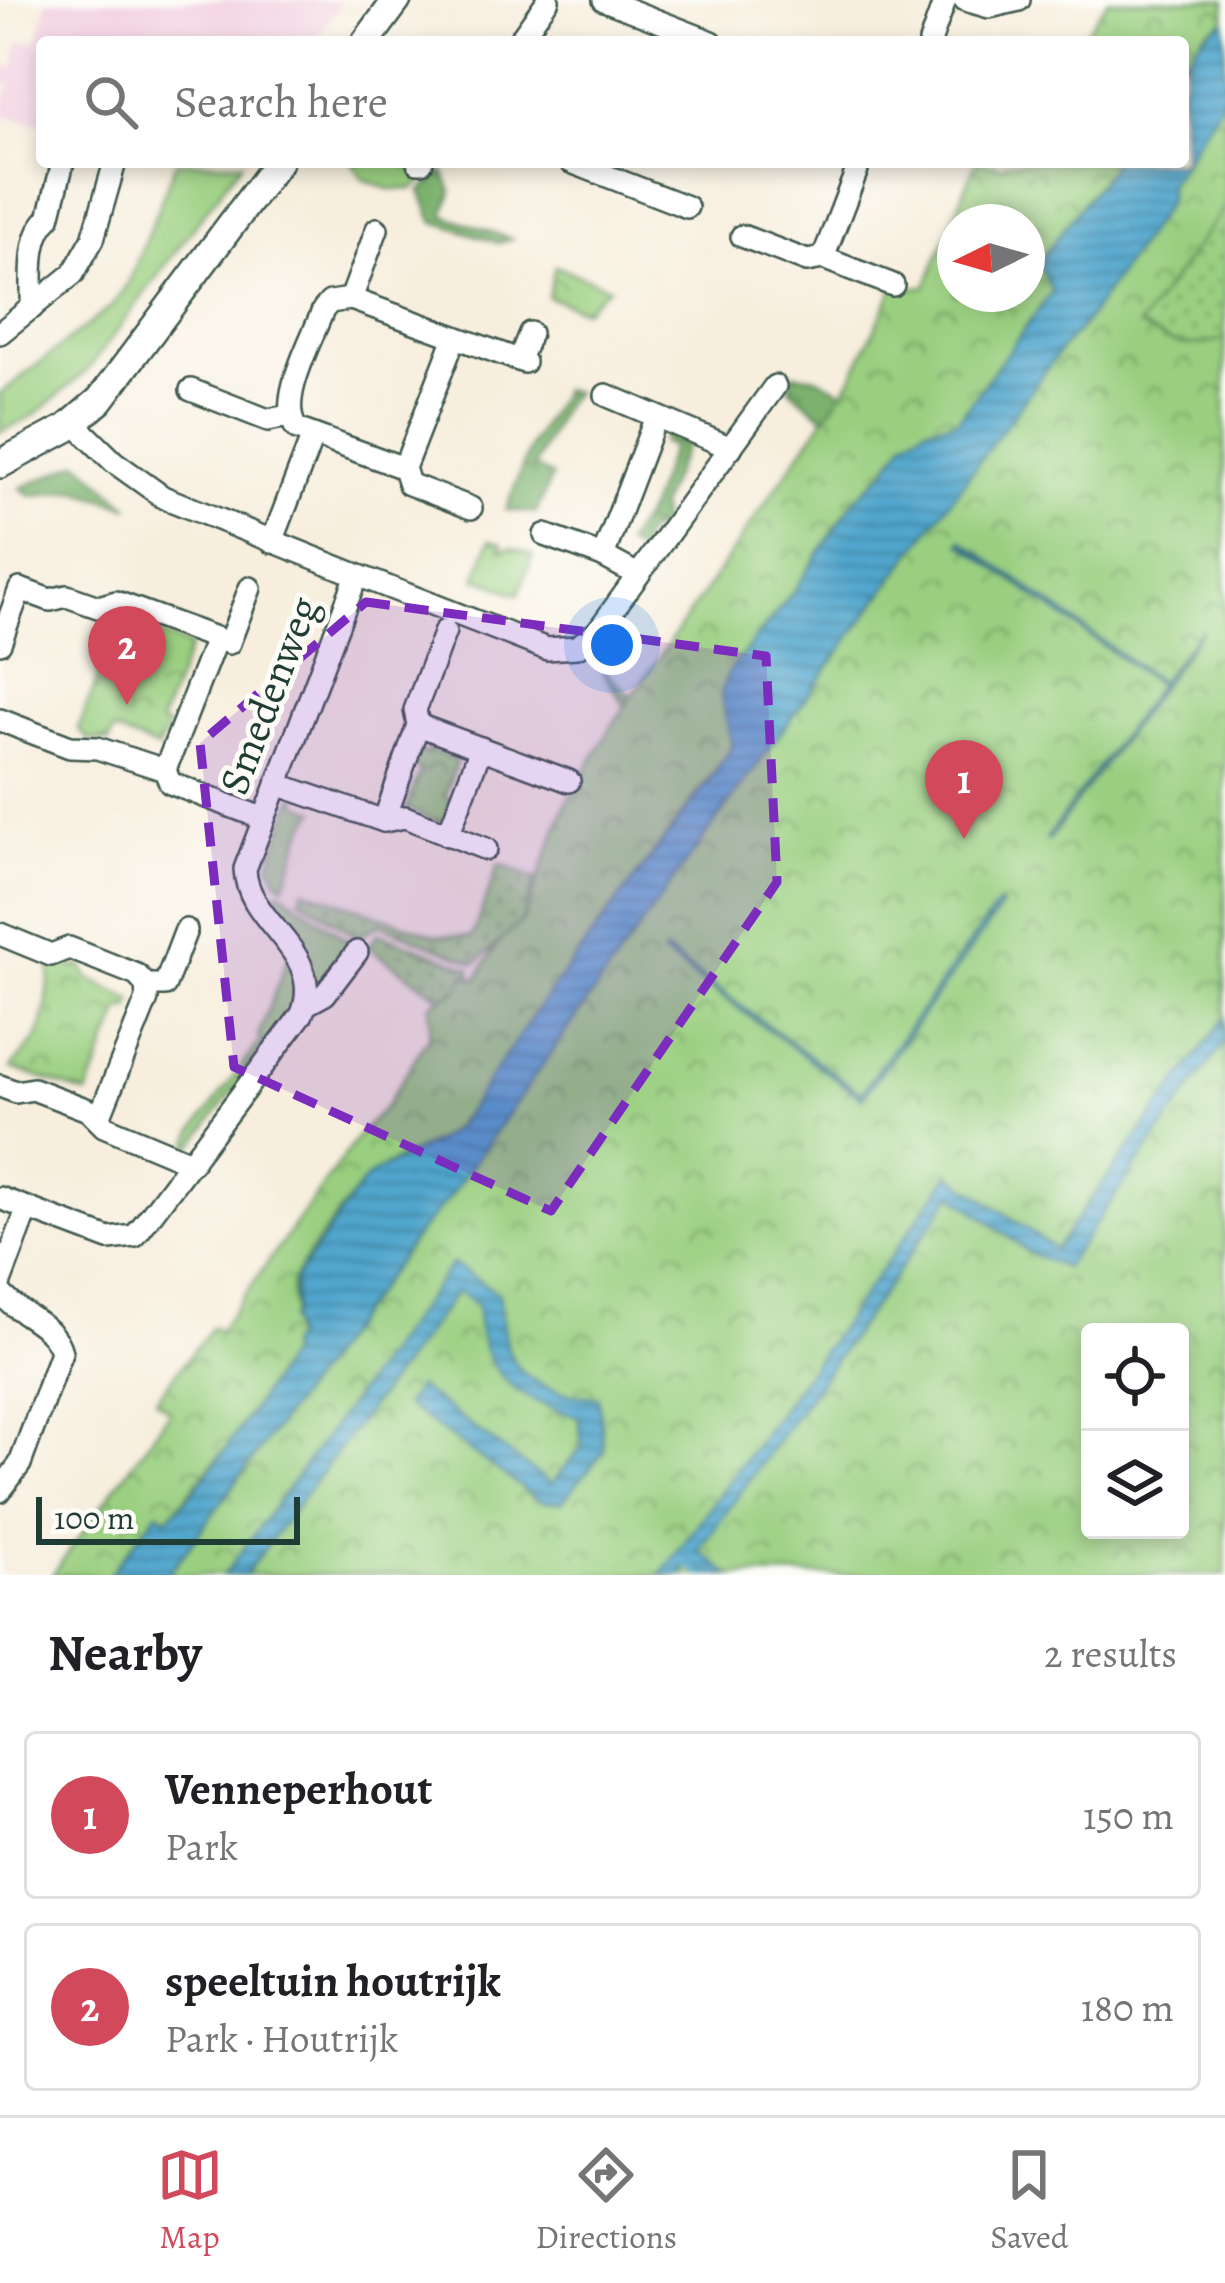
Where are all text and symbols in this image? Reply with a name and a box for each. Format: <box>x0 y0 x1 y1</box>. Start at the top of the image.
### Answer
search box <box>36 36 1189 168</box>
icon: search <box>78 69 144 135</box>
text: Search here <box>174 71 388 133</box>
north arrow <box>937 204 1045 312</box>
street label: Smedenweg <box>205 588 332 802</box>
pin: 2 <box>88 606 166 705</box>
your location <box>582 615 642 675</box>
pin: 1 <box>925 740 1003 839</box>
map controls <box>1081 1323 1189 1539</box>
button: locate <box>1081 1323 1189 1431</box>
button: layers <box>1081 1431 1189 1539</box>
scale bar <box>36 1491 300 1544</box>
text: 100 m <box>54 1495 134 1540</box>
text: Nearby <box>48 1618 202 1688</box>
text: 2 results <box>1044 1627 1177 1680</box>
text: Venneperhout <box>165 1758 432 1820</box>
text: 1 <box>83 1789 97 1842</box>
text: 150 m <box>1083 1789 1174 1842</box>
text: Park <box>165 1820 238 1873</box>
text: speeltuin houtrijk <box>165 1950 501 2012</box>
text: 2 <box>81 1981 99 2034</box>
text: 180 m <box>1081 1981 1174 2034</box>
text: Park · Houtrijk <box>165 2012 398 2065</box>
tab: Map <box>157 2142 223 2259</box>
tab: Directions <box>536 2142 677 2259</box>
tab: Saved <box>990 2142 1068 2259</box>

